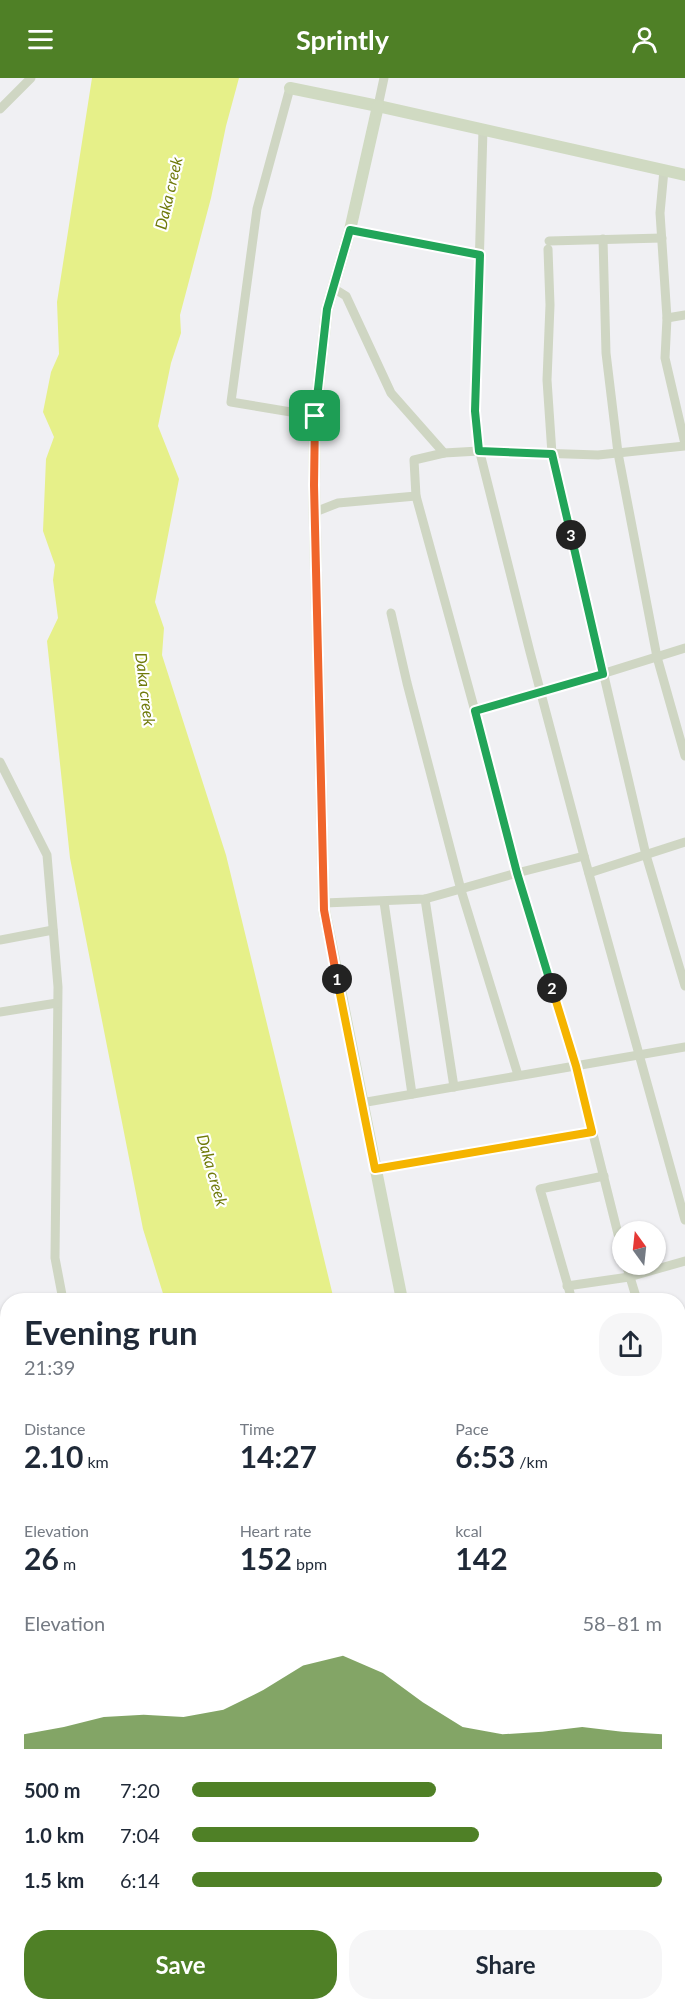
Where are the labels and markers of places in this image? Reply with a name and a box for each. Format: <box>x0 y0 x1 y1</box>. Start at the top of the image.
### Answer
pin <box>289 390 340 441</box>
pin: 3 <box>556 520 586 550</box>
pin: 1 <box>322 964 352 994</box>
pin: 2 <box>537 973 567 1003</box>

